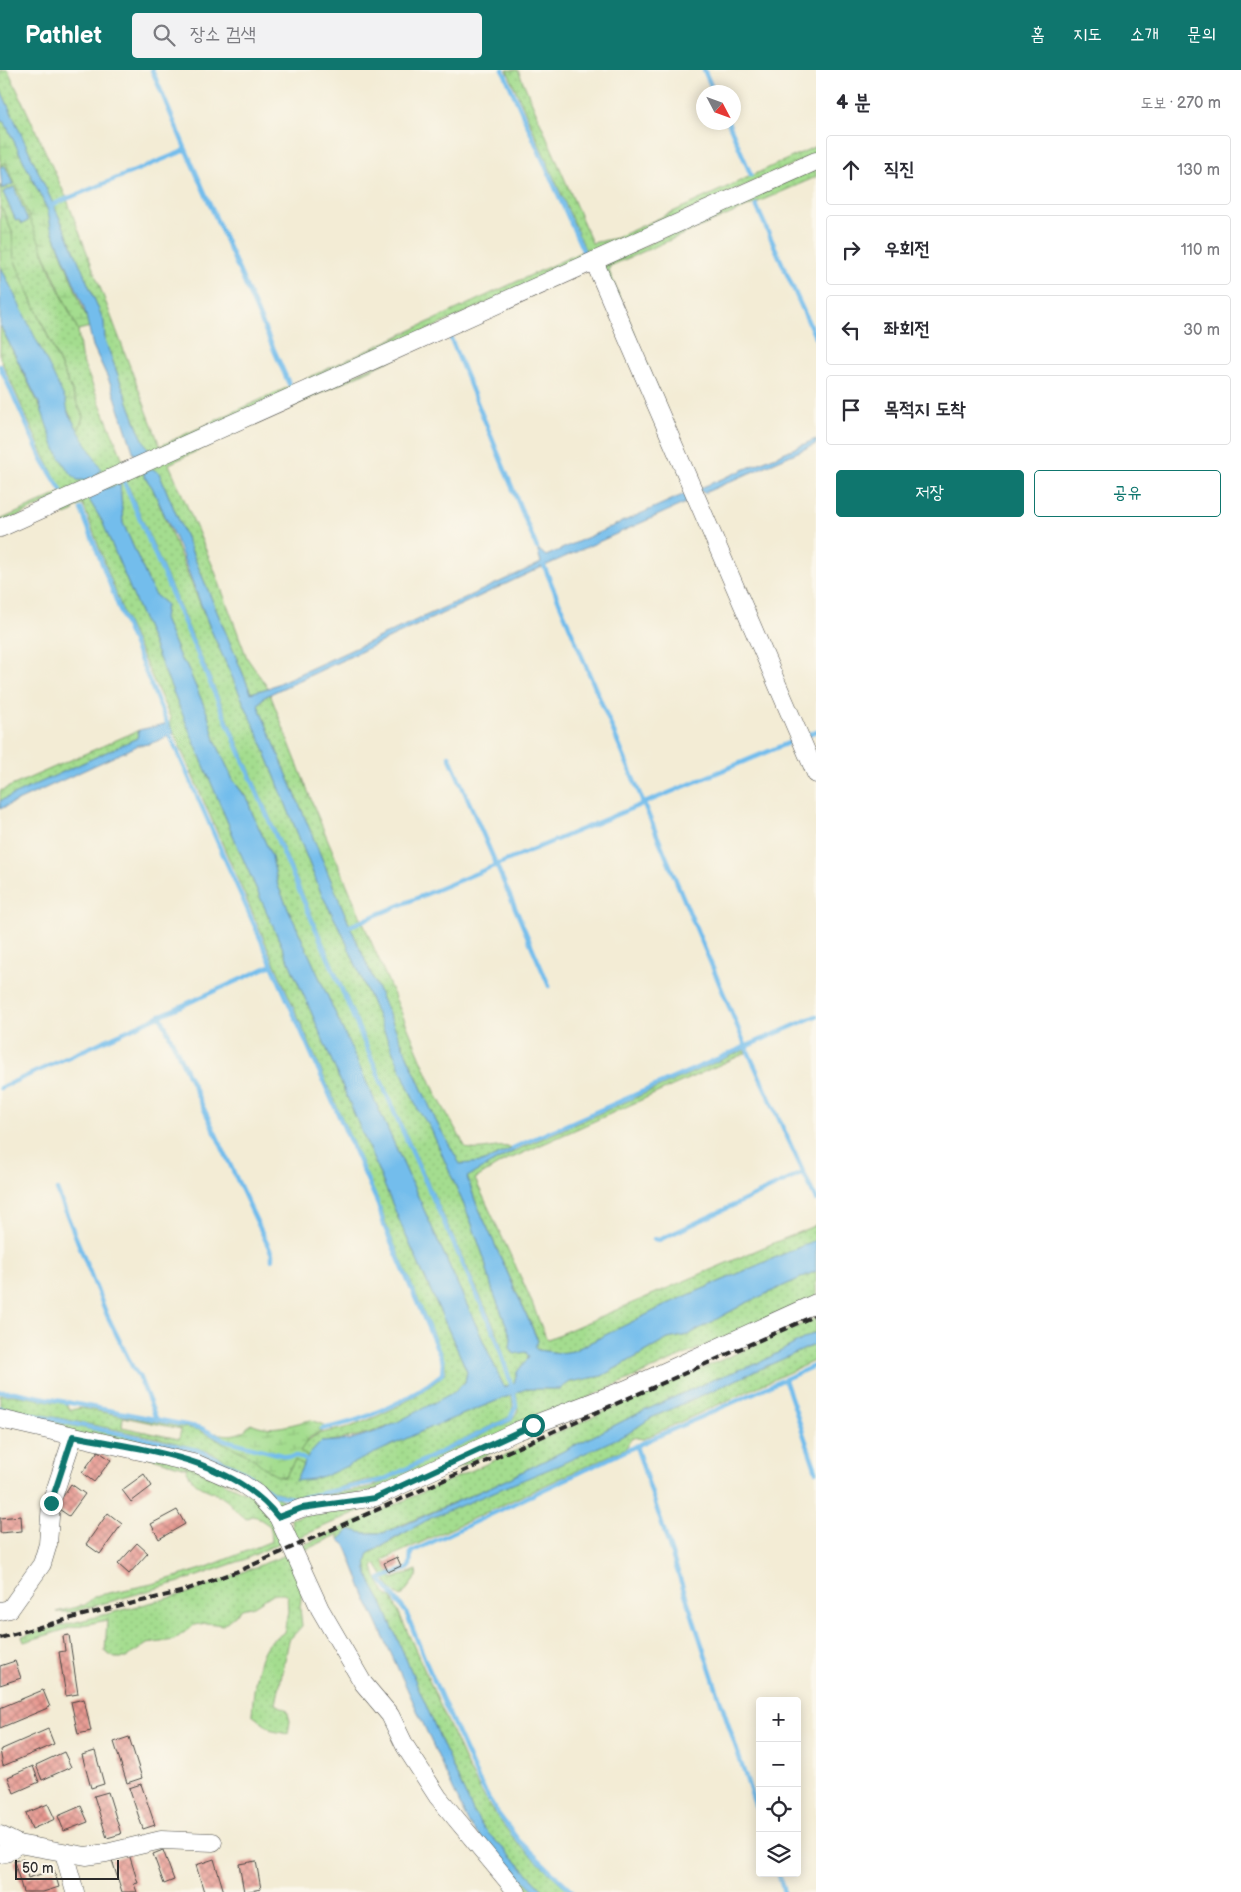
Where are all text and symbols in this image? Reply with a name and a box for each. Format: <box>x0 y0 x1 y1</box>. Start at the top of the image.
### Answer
search box <box>132 13 482 58</box>
text: Pathlet <box>25 21 102 50</box>
icon: search <box>150 21 178 49</box>
text: 장소 검색 <box>190 23 256 46</box>
text: 홈 <box>1031 24 1045 45</box>
text: 지도 <box>1073 24 1102 45</box>
text: 소개 <box>1130 24 1159 45</box>
text: 문의 <box>1187 24 1216 45</box>
north arrow <box>696 85 741 130</box>
text: 4 분 <box>836 90 871 115</box>
text: 도보 · 270 m <box>1141 94 1221 113</box>
icon: ahead <box>837 156 865 184</box>
text: 직진 <box>884 158 915 181</box>
text: 130 m <box>1177 161 1220 180</box>
icon: right <box>837 236 865 264</box>
text: 우회전 <box>884 238 930 261</box>
text: 110 m <box>1181 241 1220 260</box>
icon: left <box>837 316 865 344</box>
text: 좌회전 <box>884 318 930 341</box>
text: 30 m <box>1183 321 1220 340</box>
icon: arrive <box>837 396 865 424</box>
text: 목적지 도착 <box>884 398 966 421</box>
button: 저장 <box>836 470 1024 517</box>
button: 공유 <box>1034 470 1221 517</box>
route start <box>522 1414 545 1437</box>
route end <box>40 1492 63 1515</box>
map controls <box>756 1697 801 1877</box>
button: + <box>756 1697 801 1742</box>
button: − <box>756 1742 801 1787</box>
button: locate <box>756 1787 801 1832</box>
button: layers <box>756 1832 801 1877</box>
scale bar <box>15 1857 119 1880</box>
text: 50 m <box>22 1860 54 1877</box>

